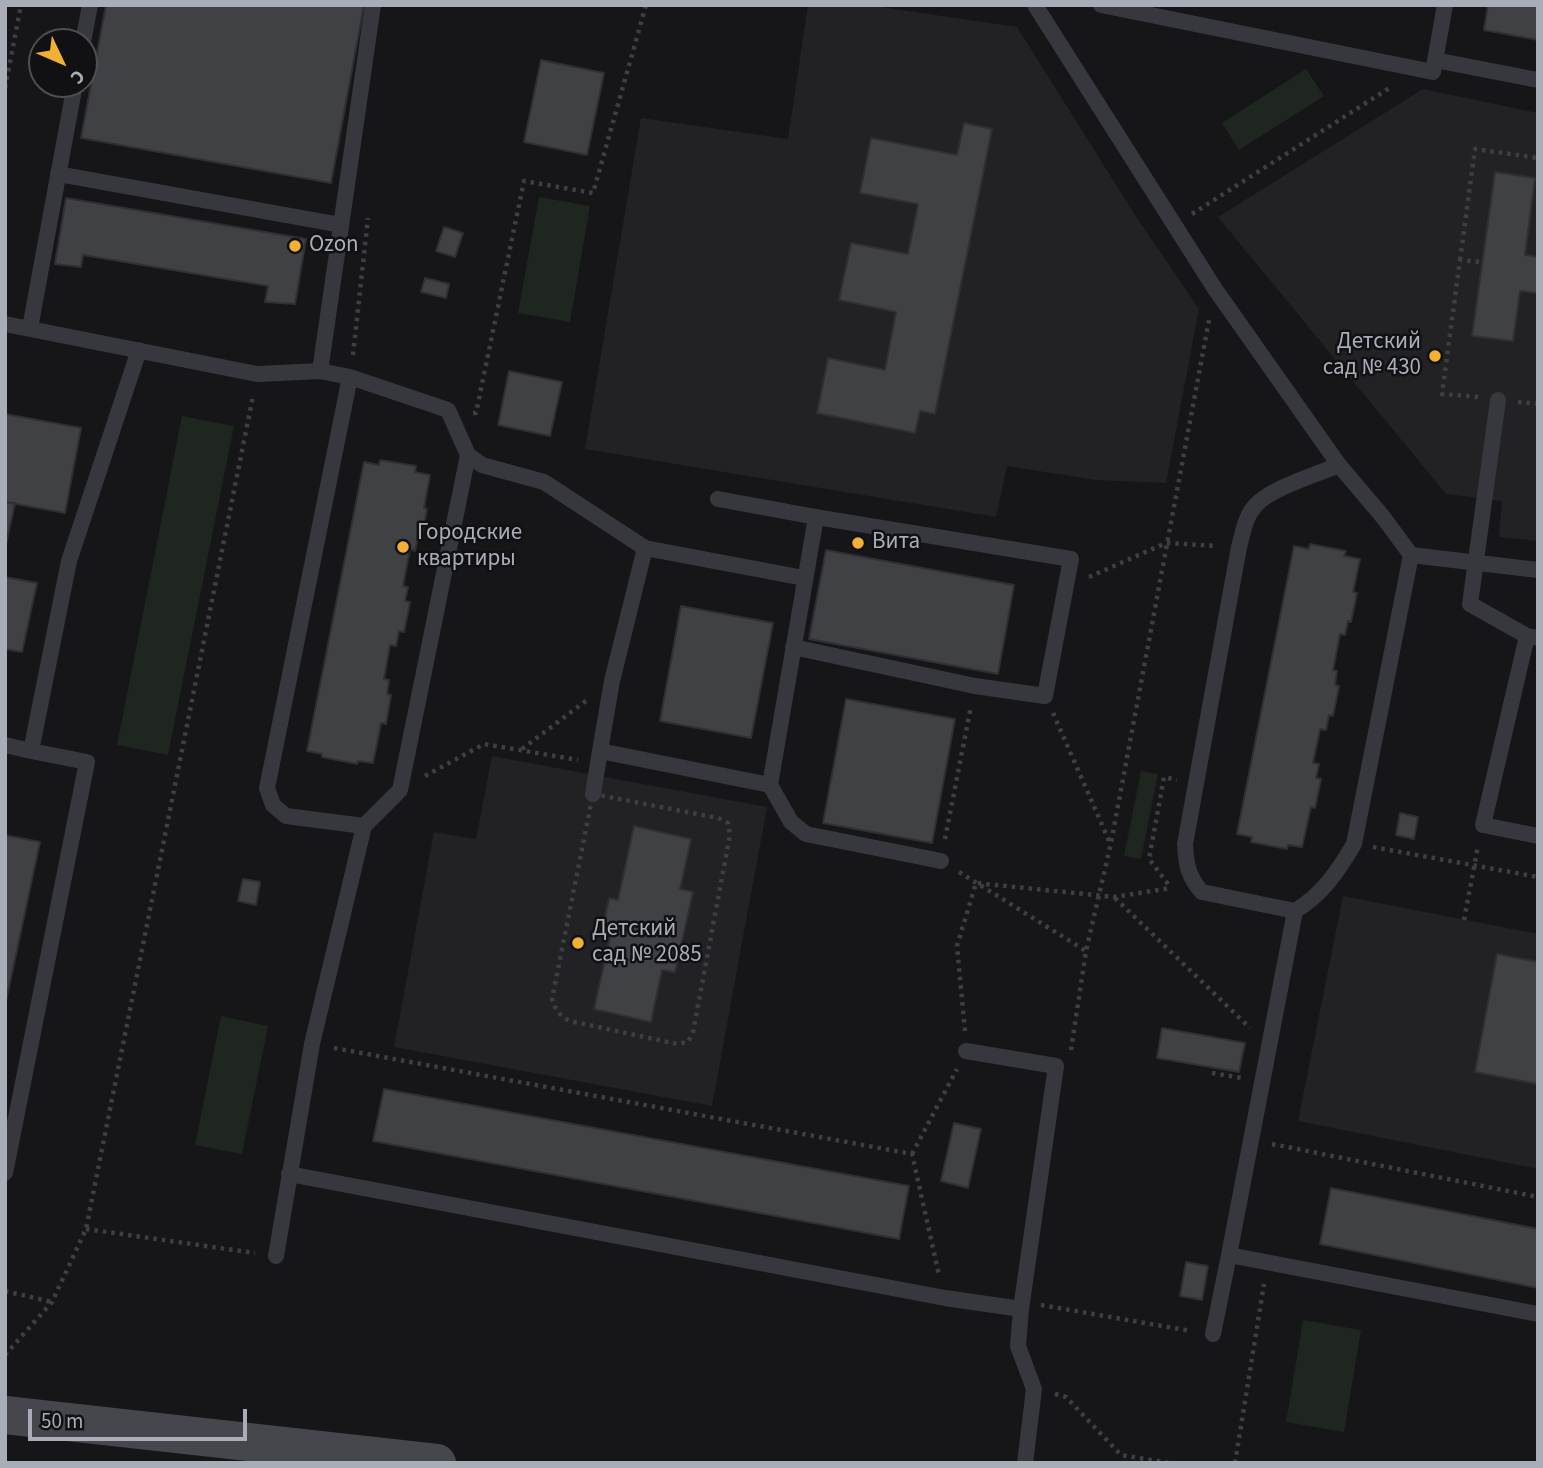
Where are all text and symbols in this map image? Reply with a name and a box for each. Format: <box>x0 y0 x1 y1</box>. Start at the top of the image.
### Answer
north arrow <box>28 28 98 98</box>
text: С <box>63 63 91 90</box>
place label: Ozon <box>309 232 359 260</box>
marker: Ozon <box>287 238 303 254</box>
place label: Детский сад № 430 <box>1323 329 1421 383</box>
marker: Детский сад № 430 <box>1427 348 1443 364</box>
place label: Городские квартиры <box>417 520 522 574</box>
place label: Вита <box>872 529 920 557</box>
marker: Вита <box>850 535 866 551</box>
marker: Городские квартиры <box>395 539 411 555</box>
place label: Детский сад № 2085 <box>592 916 702 970</box>
marker: Детский сад № 2085 <box>570 935 586 951</box>
scale bar <box>32 1394 250 1438</box>
text: 50 m <box>41 1406 83 1436</box>

